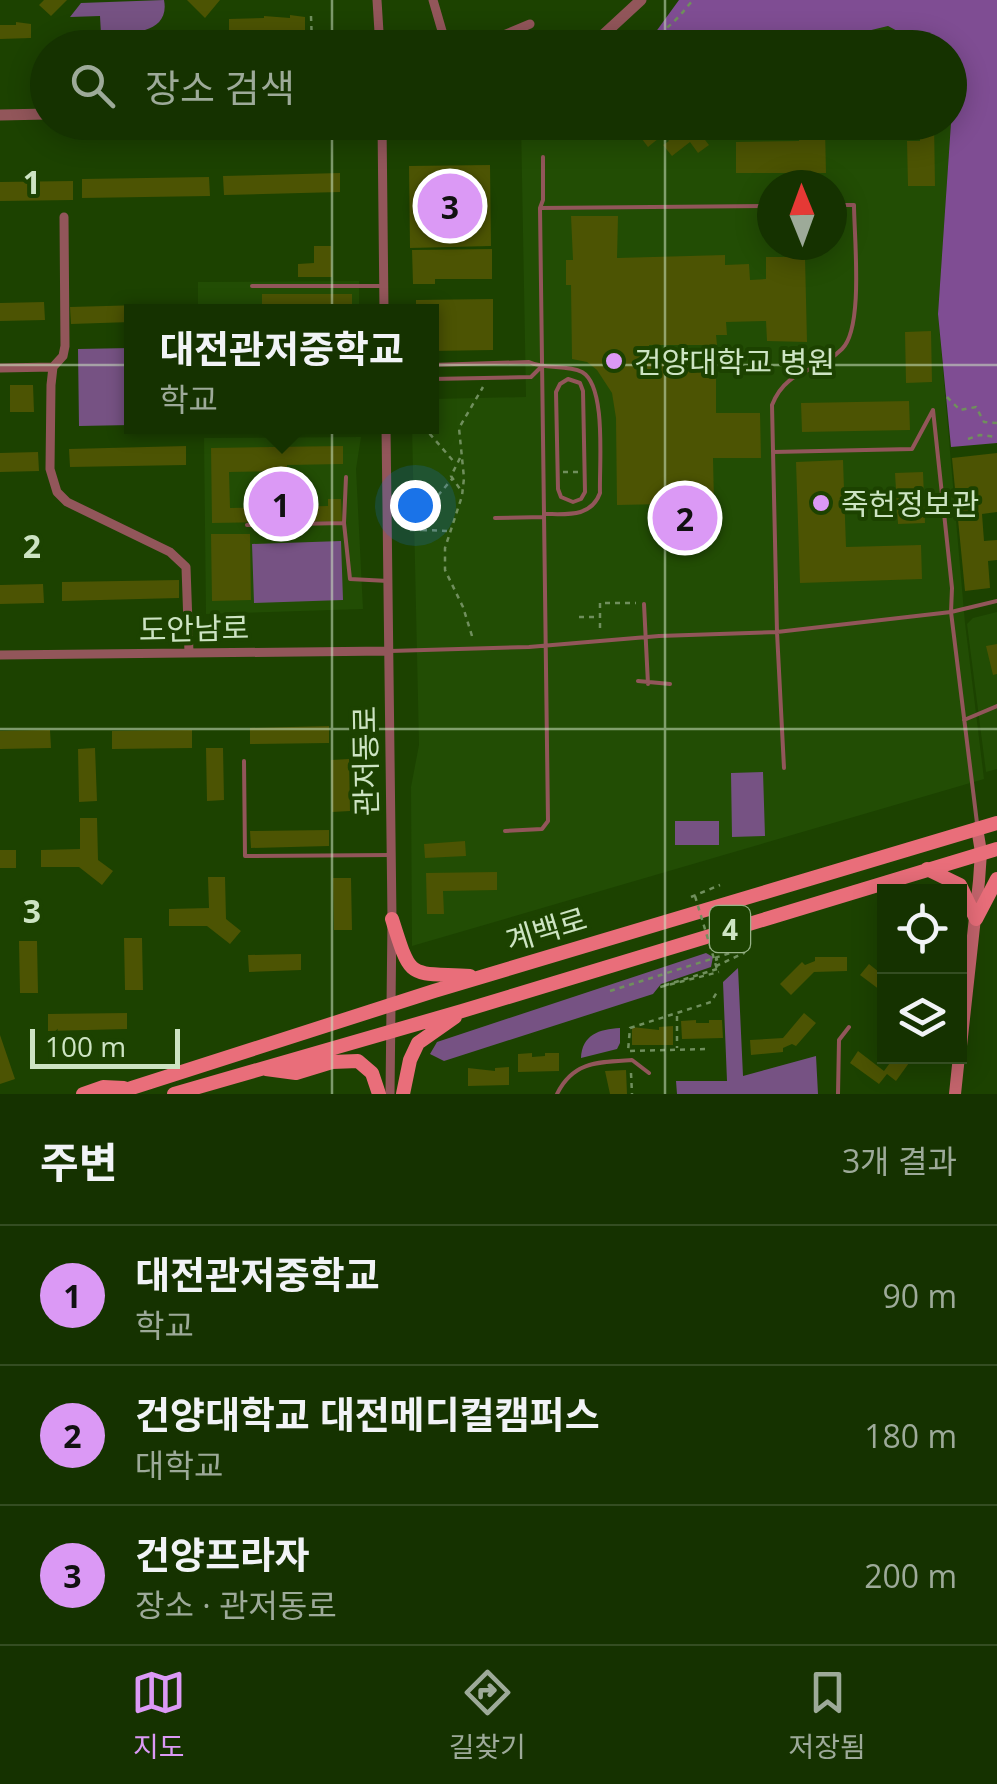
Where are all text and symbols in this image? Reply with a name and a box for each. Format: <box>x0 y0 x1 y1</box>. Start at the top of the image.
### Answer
search box <box>30 30 967 140</box>
icon: search <box>65 58 120 113</box>
text: 장소 검색 <box>145 61 295 113</box>
text: 1 <box>23 160 41 203</box>
pin: 3 <box>418 168 482 244</box>
north arrow <box>757 170 847 260</box>
popup <box>124 304 439 434</box>
text: 대전관저중학교 <box>159 322 404 374</box>
place label: 건양대학교 병원 <box>634 341 835 382</box>
marker: 건양대학교 병원 <box>603 350 625 372</box>
text: 학교 <box>159 377 218 420</box>
pin: 1 <box>248 466 314 542</box>
your location <box>390 480 441 531</box>
pin: 2 <box>652 480 718 556</box>
place label: 죽헌정보관 <box>841 483 979 524</box>
marker: 죽헌정보관 <box>810 492 832 514</box>
text: 2 <box>23 524 41 567</box>
street label: 도안남로 <box>138 607 250 649</box>
street label: 관저동로 <box>344 705 386 817</box>
map controls <box>877 884 967 1064</box>
button: locate <box>877 884 967 974</box>
text: 3 <box>23 889 41 932</box>
street label: 계백로 <box>500 897 592 961</box>
road number: 4 <box>710 906 750 952</box>
button: layers <box>877 974 967 1064</box>
scale bar <box>30 1024 180 1068</box>
text: 100 m <box>45 1027 126 1065</box>
text: 주변 <box>40 1133 117 1190</box>
text: 3개 결과 <box>842 1139 957 1182</box>
text: 대전관저중학교 <box>135 1248 380 1300</box>
text: 1 <box>63 1274 82 1317</box>
text: 90 m <box>882 1274 957 1317</box>
text: 학교 <box>135 1303 194 1346</box>
text: 건양대학교 대전메디컬캠퍼스 <box>135 1388 599 1440</box>
text: 2 <box>63 1414 82 1457</box>
text: 180 m <box>864 1414 957 1457</box>
text: 대학교 <box>135 1443 223 1486</box>
text: 건양프라자 <box>135 1528 310 1580</box>
text: 3 <box>63 1554 82 1597</box>
text: 200 m <box>864 1554 957 1597</box>
text: 장소 · 관저동로 <box>135 1583 337 1626</box>
tab: 지도 <box>131 1665 186 1765</box>
tab: 길찾기 <box>449 1665 526 1765</box>
tab: 저장됨 <box>788 1665 866 1765</box>

